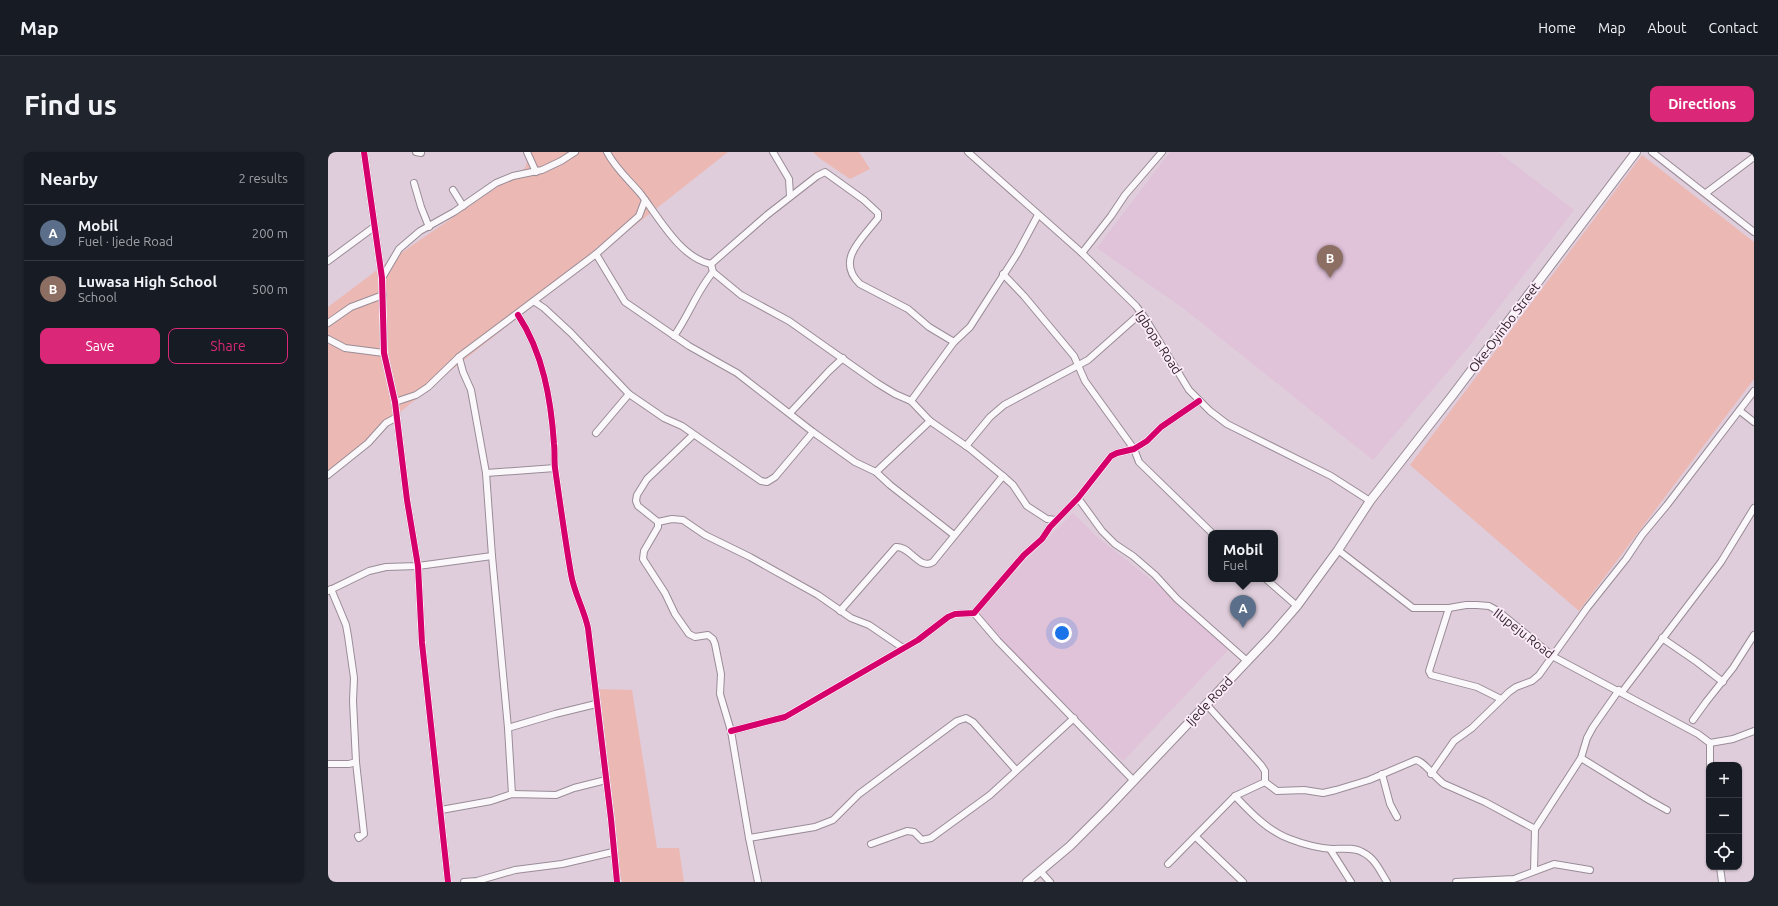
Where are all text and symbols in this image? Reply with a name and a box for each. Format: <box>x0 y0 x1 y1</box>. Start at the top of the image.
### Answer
text: Map <box>20 17 59 39</box>
text: Home <box>1538 20 1576 36</box>
text: Map <box>1598 20 1626 36</box>
text: About <box>1648 20 1687 36</box>
text: Contact <box>1709 20 1758 36</box>
button: Directions <box>1650 86 1754 122</box>
text: Find us <box>24 89 117 120</box>
text: Nearby <box>40 169 98 188</box>
text: 2 results <box>238 171 288 185</box>
text: Mobil <box>78 217 118 234</box>
text: A <box>48 226 58 240</box>
text: 200 m <box>252 226 288 240</box>
text: Fuel · Ijede Road <box>78 234 173 248</box>
pin: B <box>1317 245 1343 278</box>
text: Luwasa High School <box>78 273 217 290</box>
street label: Oke-Oyinbo Street <box>1466 279 1542 375</box>
text: B <box>49 282 57 296</box>
text: 500 m <box>252 282 288 296</box>
text: School <box>78 290 117 304</box>
street label: Igbopa Road <box>1133 307 1185 377</box>
button: Save <box>40 328 160 364</box>
button: Share <box>168 328 288 364</box>
popup <box>1208 530 1278 582</box>
text: Mobil <box>1223 541 1263 558</box>
text: Fuel <box>1223 558 1248 572</box>
pin: A <box>1230 595 1256 628</box>
street label: Ilupeju Road <box>1491 605 1557 661</box>
your location <box>1052 623 1072 643</box>
street label: Ijede Road <box>1183 674 1235 728</box>
map controls <box>1706 762 1742 870</box>
button: + <box>1706 762 1742 798</box>
button: − <box>1706 798 1742 834</box>
button: locate <box>1706 834 1742 870</box>

